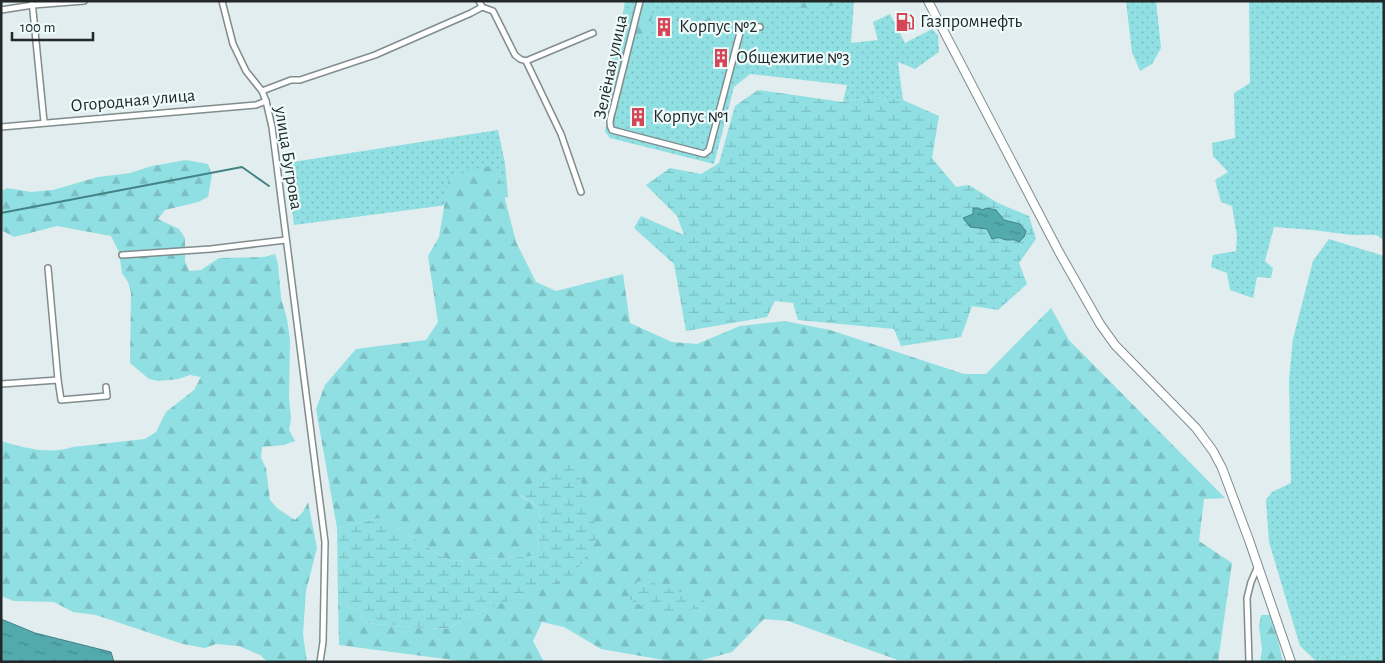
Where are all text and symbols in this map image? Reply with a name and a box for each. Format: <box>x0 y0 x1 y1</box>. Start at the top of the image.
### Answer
scale bar <box>12 10 94 42</box>
fuel station icon: Газпромнефть <box>894 11 916 33</box>
street label: Зелёная улица <box>591 13 631 121</box>
place label: Газпромнефть <box>920 13 1022 31</box>
building icon: Корпус №2 <box>653 16 675 38</box>
place label: Корпус №2 <box>679 18 758 36</box>
text: 100 m <box>20 20 55 35</box>
building icon: Общежитие №3 <box>710 47 732 69</box>
place label: Общежитие №3 <box>736 48 850 67</box>
street label: Огородная улица <box>70 87 196 115</box>
street label: улица Бугрова <box>271 104 305 211</box>
building icon: Корпус №1 <box>627 106 649 128</box>
place label: Корпус №1 <box>653 108 730 126</box>

